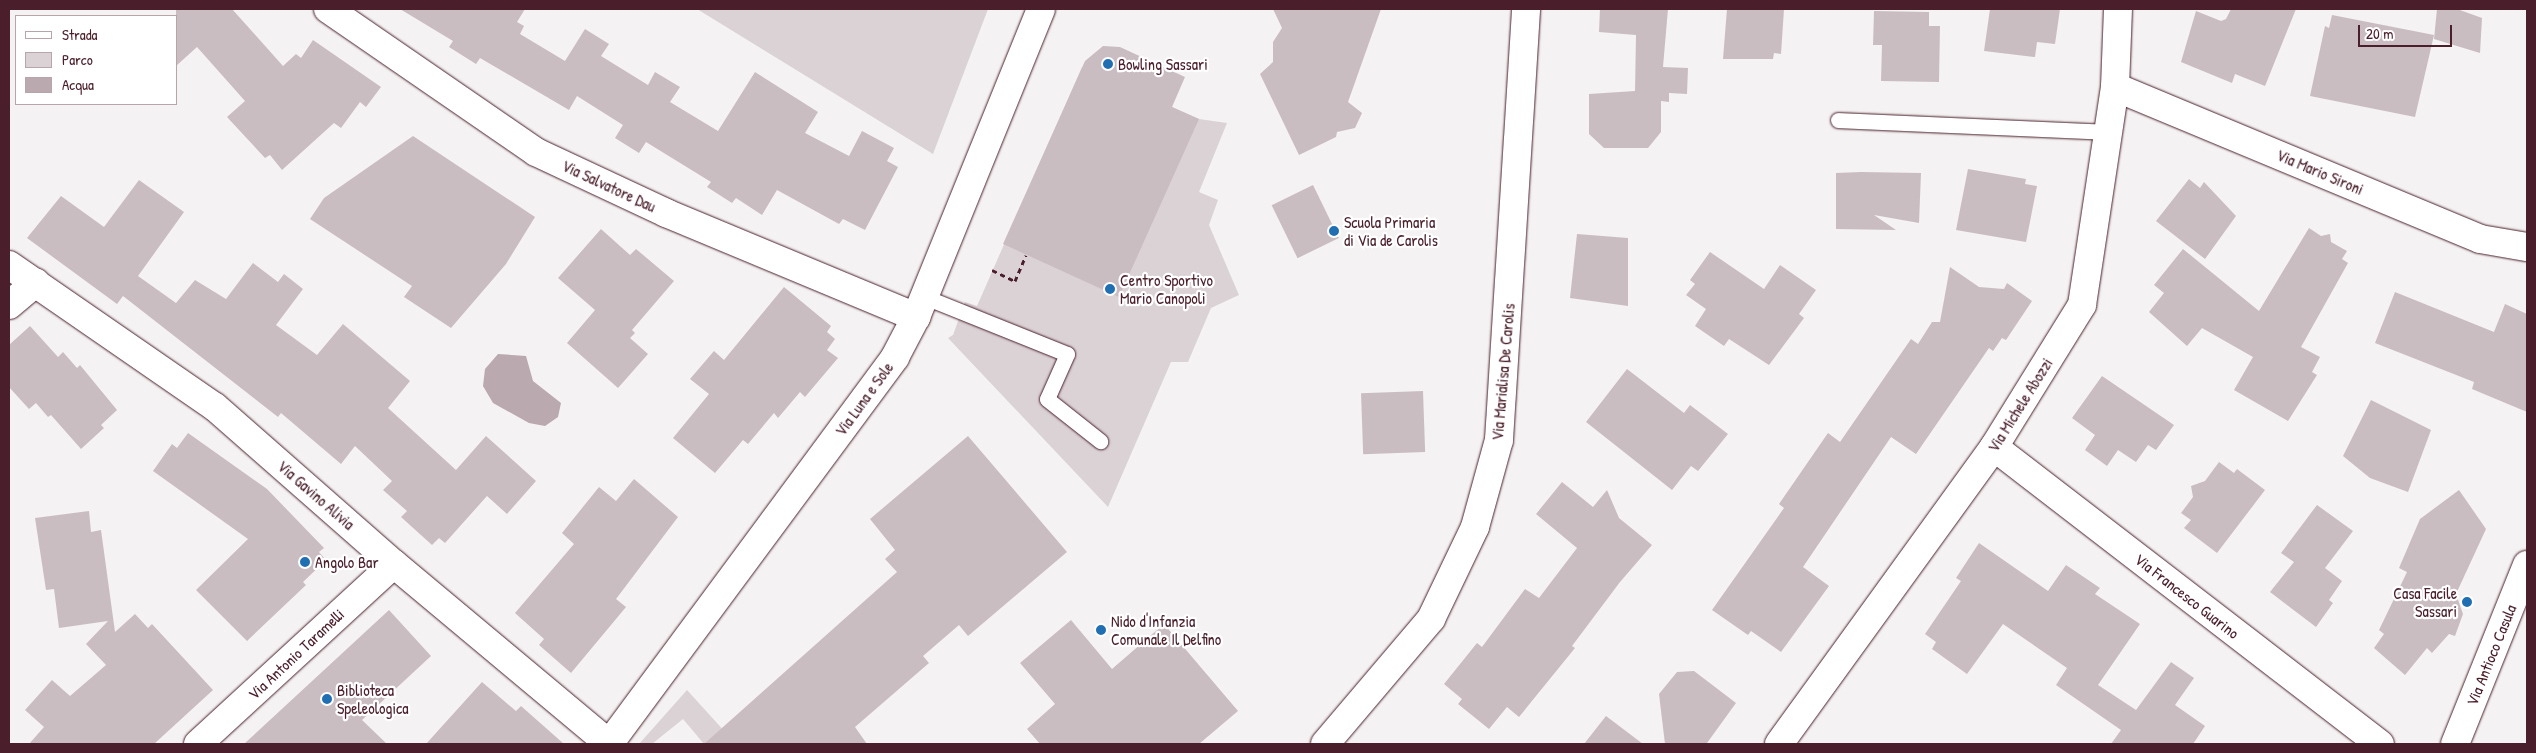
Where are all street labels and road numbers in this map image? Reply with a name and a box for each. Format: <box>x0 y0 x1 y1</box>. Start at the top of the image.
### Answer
street label: Via Mario Sironi <box>2274 145 2366 199</box>
street label: Via Salvatore Dau <box>559 156 659 216</box>
street label: Via Marialisa De Carolis <box>1487 303 1519 441</box>
street label: Via Michele Abozzi <box>1983 354 2057 456</box>
street label: Via Luna e Sole <box>831 358 897 440</box>
street label: Via Gavino Alivia <box>274 456 358 534</box>
street label: Via Francesco Guarino <box>2131 549 2243 643</box>
street label: Via Antioco Casula <box>2462 602 2520 708</box>
street label: Via Antonio Taramelli <box>244 605 348 703</box>

